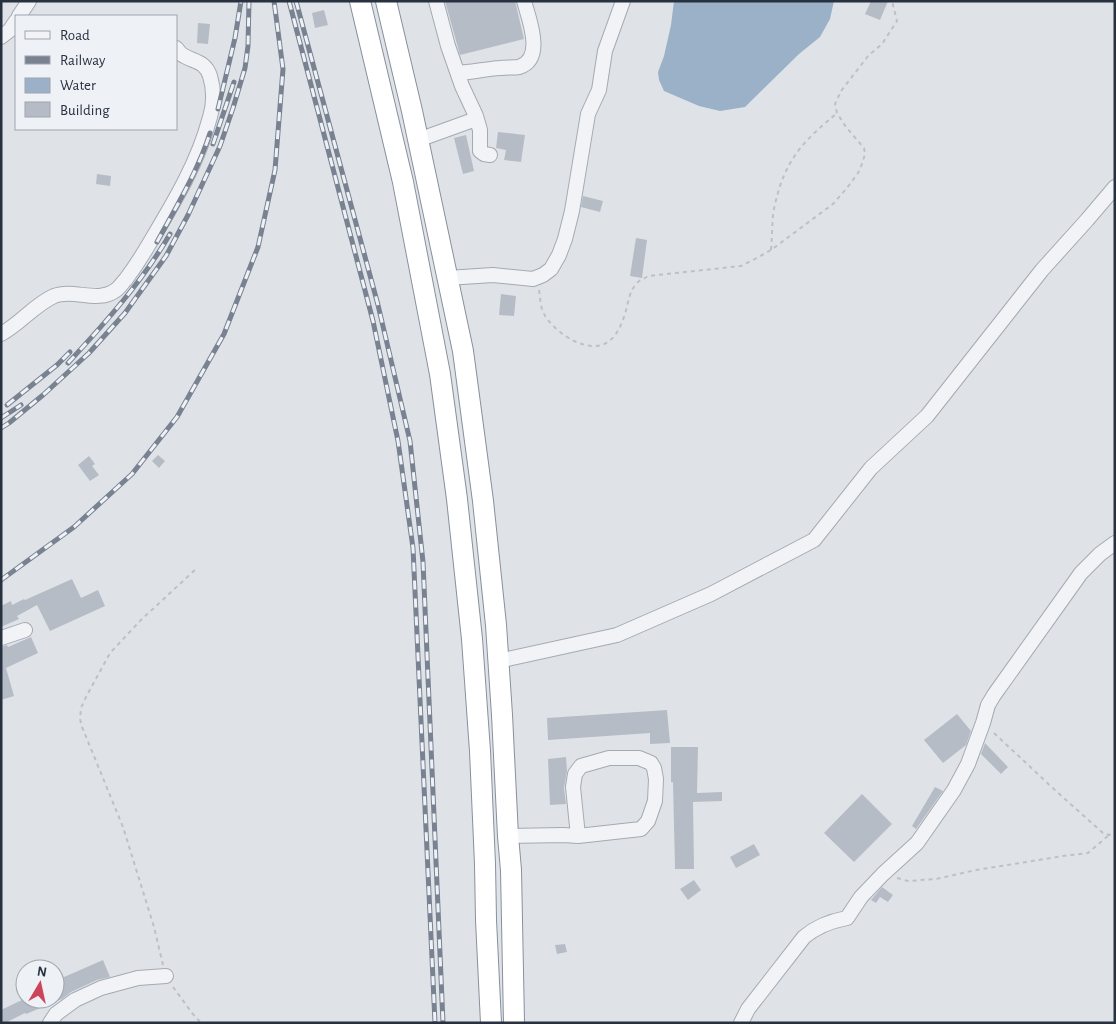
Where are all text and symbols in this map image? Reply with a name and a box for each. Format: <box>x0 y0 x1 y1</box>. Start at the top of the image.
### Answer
legend <box>15 15 178 130</box>
text: Road <box>60 28 90 43</box>
text: Railway <box>60 53 106 68</box>
text: Water <box>60 78 96 93</box>
text: Building <box>60 103 110 118</box>
north arrow <box>15 959 65 1009</box>
text: N <box>36 964 48 980</box>

